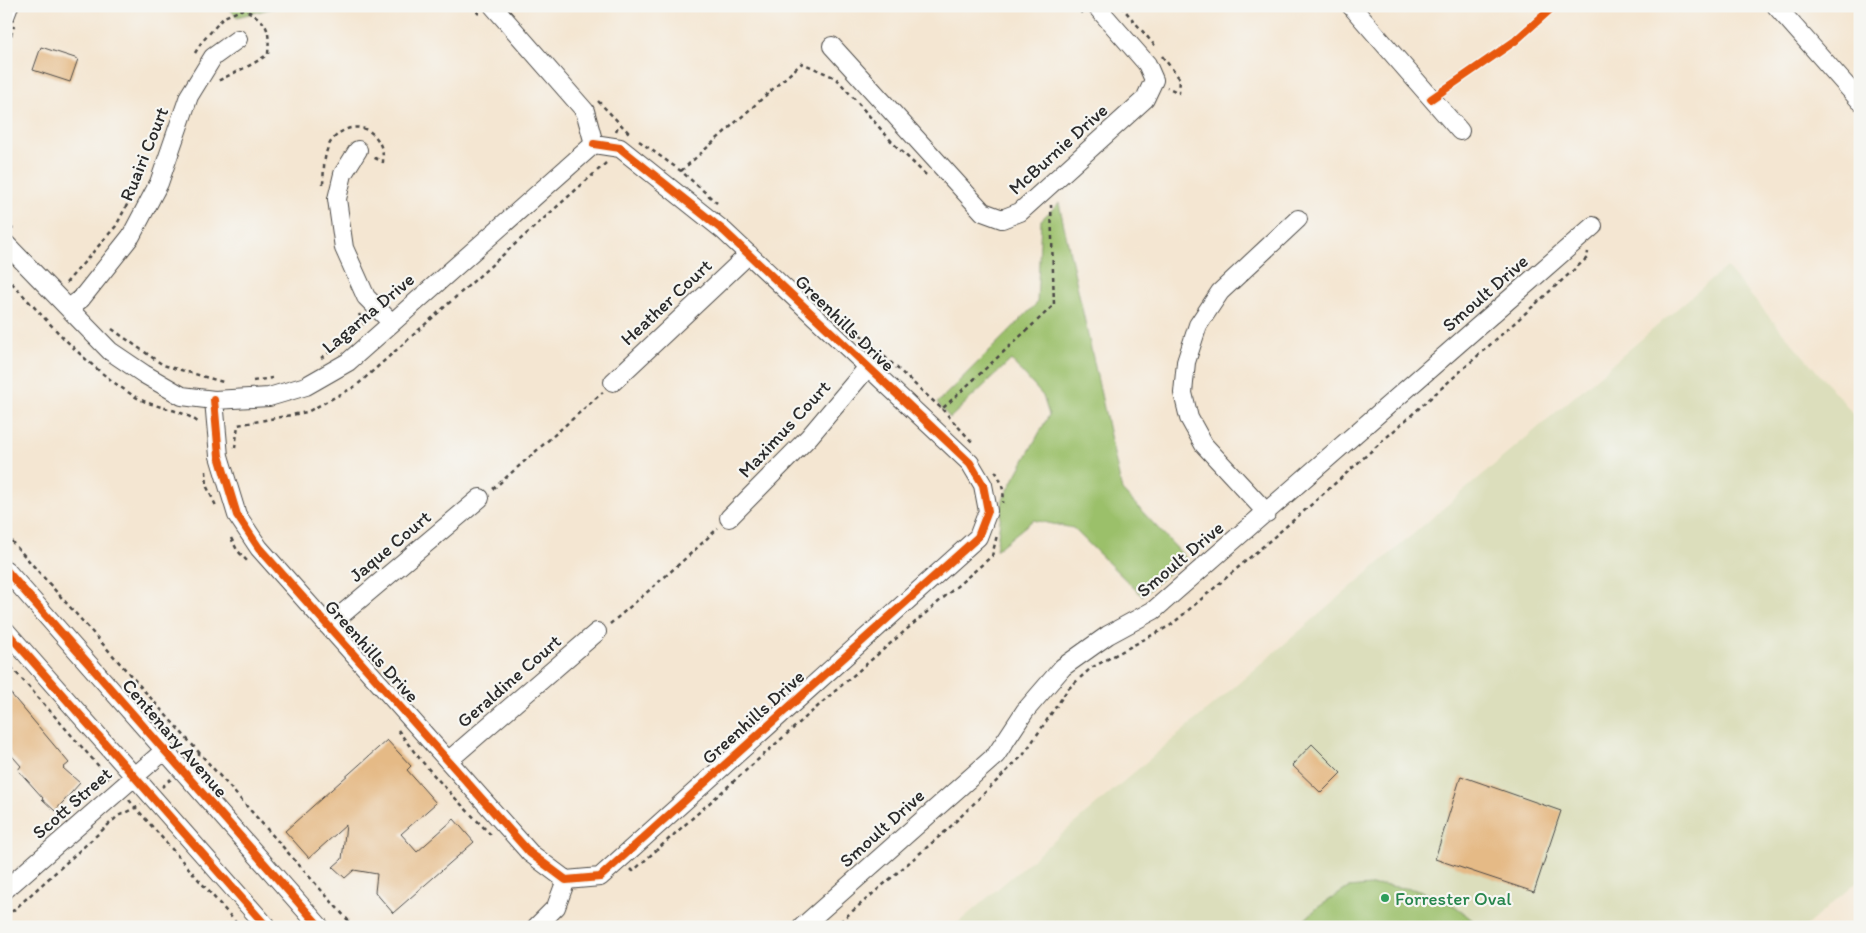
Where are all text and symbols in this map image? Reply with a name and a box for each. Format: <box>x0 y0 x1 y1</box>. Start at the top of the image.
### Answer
street label: McBurnie Drive <box>1004 98 1112 200</box>
street label: Ruairi Court <box>115 104 173 204</box>
street label: Smoult Drive <box>1437 249 1533 337</box>
street label: Heather Court <box>616 254 716 350</box>
street label: Lagarna Drive <box>317 268 419 358</box>
street label: Greenhills Drive <box>790 270 900 376</box>
street label: Maximus Court <box>733 376 835 482</box>
street label: Jaque Court <box>345 505 435 587</box>
street label: Smoult Drive <box>1132 516 1228 602</box>
street label: Greenhills Drive <box>320 595 424 707</box>
street label: Geraldine Court <box>452 630 566 732</box>
street label: Greenhills Drive <box>697 665 809 769</box>
street label: Centenary Avenue <box>117 674 233 802</box>
street label: Scott Street <box>28 762 116 844</box>
street label: Smoult Drive <box>835 784 929 872</box>
place label: Forrester Oval <box>1395 887 1512 910</box>
marker: Forrester Oval <box>1379 892 1391 904</box>

